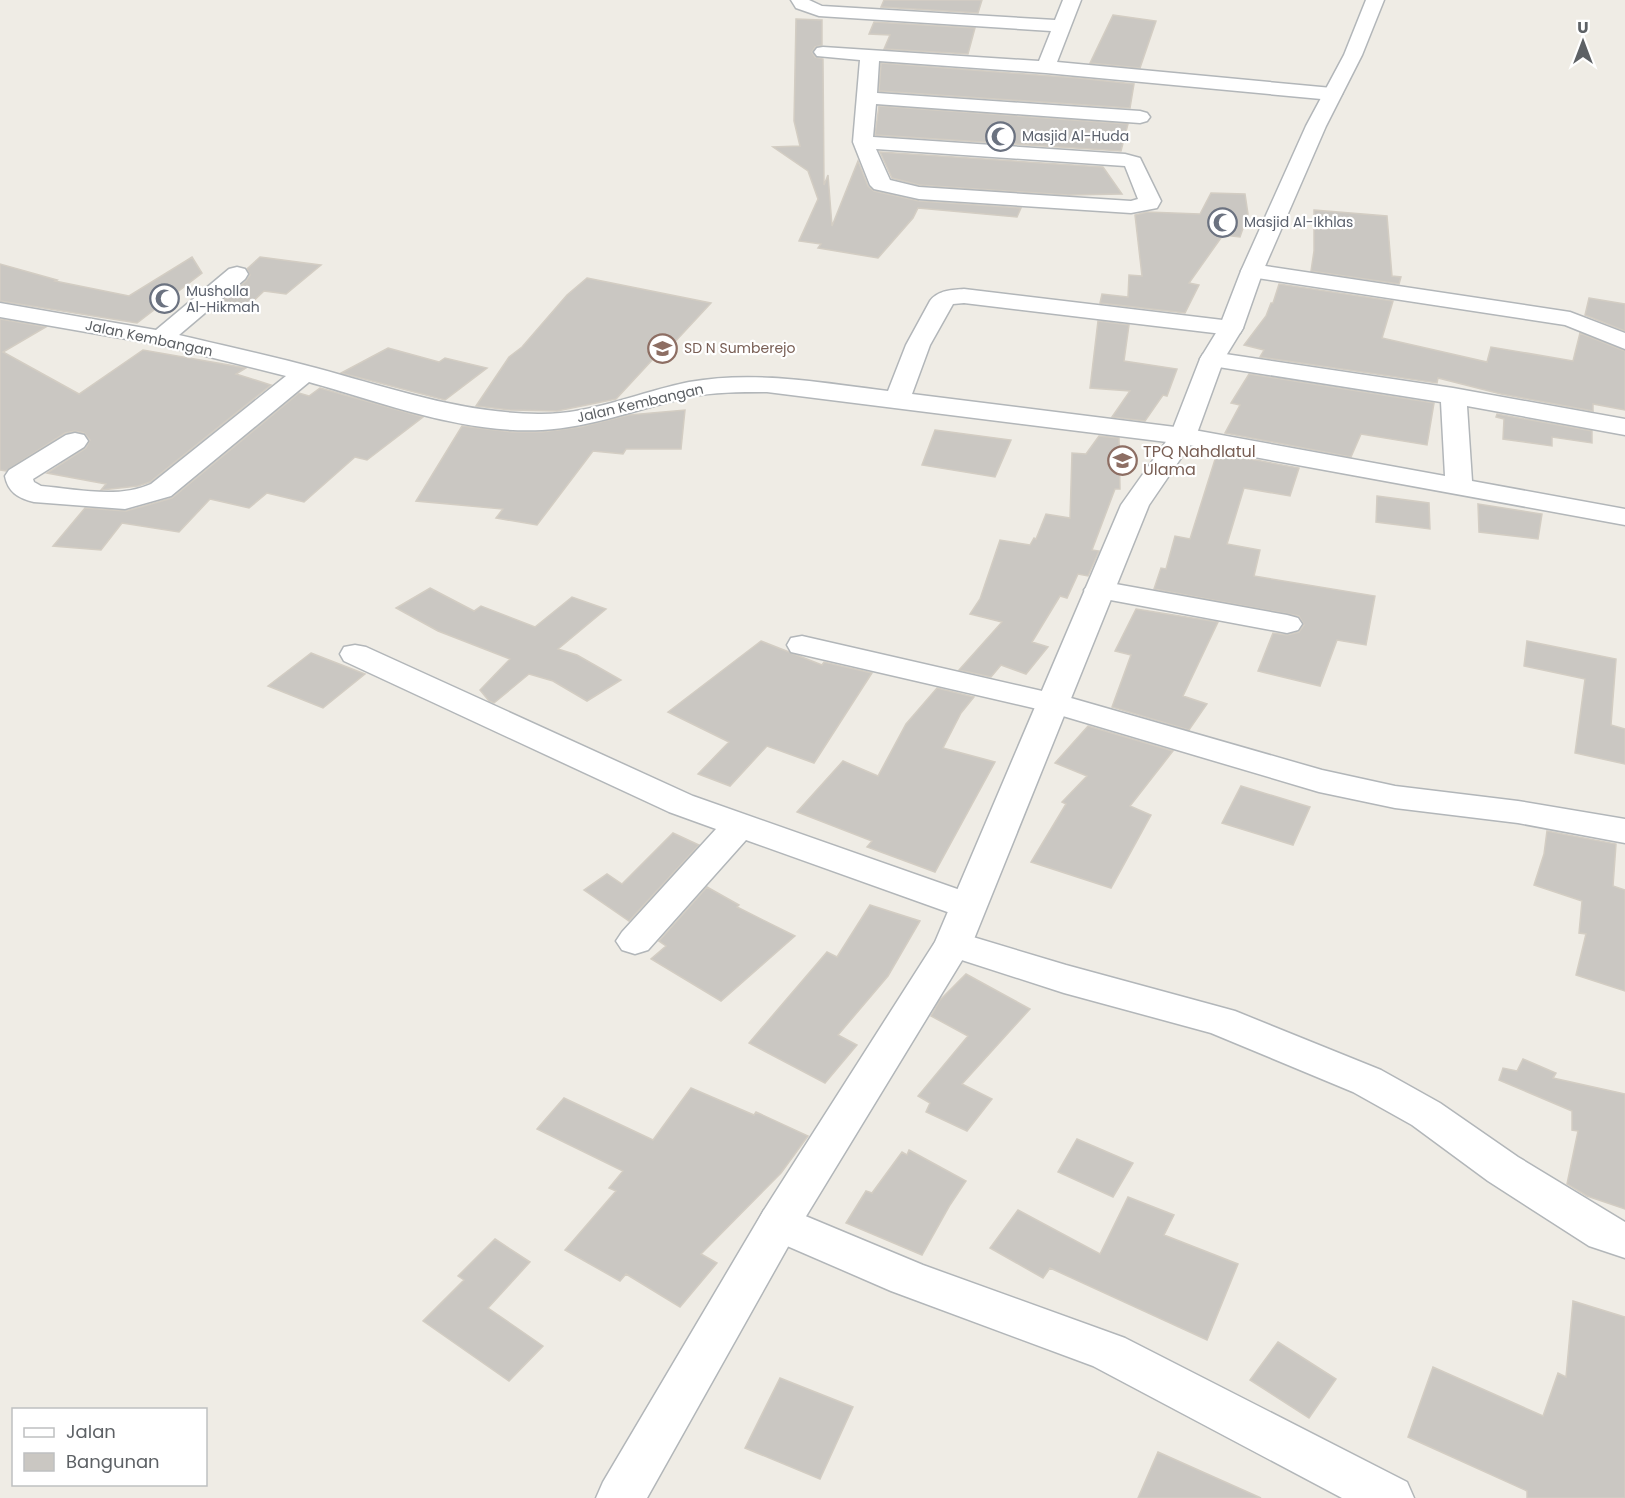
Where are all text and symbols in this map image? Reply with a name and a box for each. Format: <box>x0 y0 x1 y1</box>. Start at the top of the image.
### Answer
north arrow <box>1553 12 1613 72</box>
text: U <box>1577 16 1589 39</box>
mosque icon: Masjid Al-Huda <box>985 120 1017 152</box>
place label: Masjid Al-Huda <box>1022 126 1129 146</box>
mosque icon: Masjid Al-Ikhlas <box>1207 206 1239 238</box>
place label: Masjid Al-Ikhlas <box>1244 212 1353 232</box>
place label: Musholla Al-Hikmah <box>186 281 260 317</box>
mosque icon: Musholla Al-Hikmah <box>149 283 181 315</box>
street label: Jalan Kembangan <box>83 315 215 361</box>
school or university icon: SD N Sumberejo <box>647 332 679 364</box>
place label: SD N Sumberejo <box>684 338 796 358</box>
street label: Jalan Kembangan <box>575 379 705 427</box>
place label: TPQ Nahdlatul Ulama <box>1143 440 1256 481</box>
school or university icon: TPQ Nahdlatul Ulama <box>1106 444 1138 476</box>
legend <box>12 1408 207 1486</box>
text: Jalan <box>66 1419 116 1444</box>
text: Bangunan <box>66 1449 160 1474</box>

